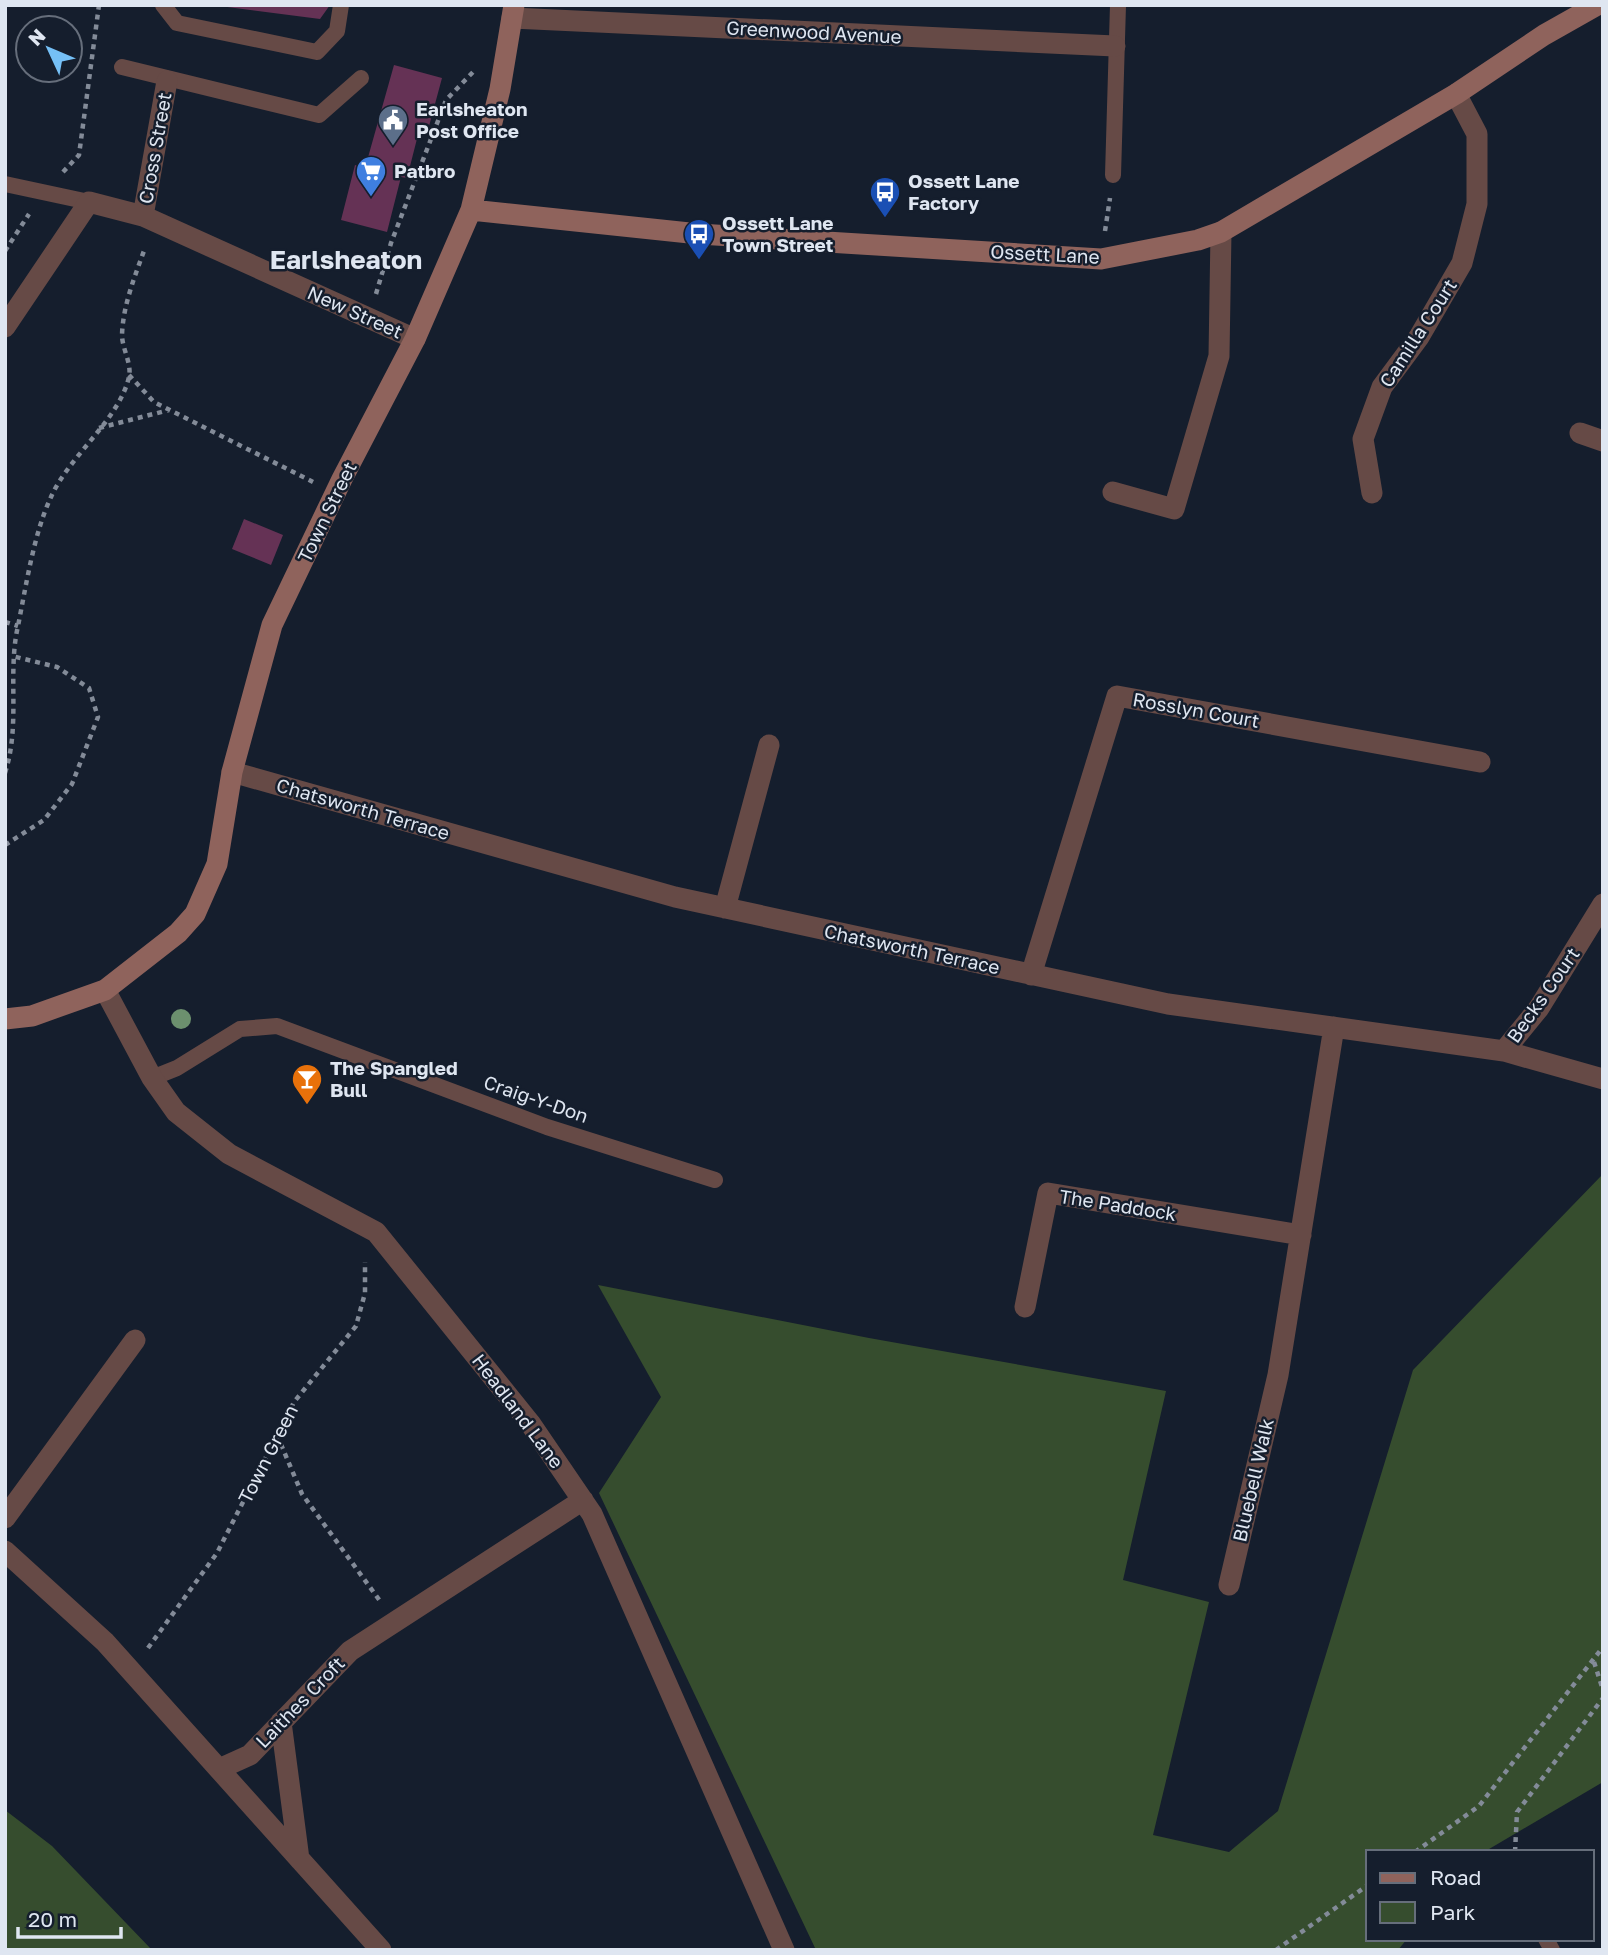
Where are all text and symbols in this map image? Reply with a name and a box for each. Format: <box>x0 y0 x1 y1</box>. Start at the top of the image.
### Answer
north arrow <box>14 14 84 84</box>
street label: Greenwood Avenue <box>726 15 902 48</box>
text: N <box>23 24 50 50</box>
street label: Cross Street <box>133 90 176 205</box>
place label: Earlsheaton Post Office <box>416 97 528 142</box>
public building icon: Earlsheaton Post Office <box>376 103 410 147</box>
supermarket icon: Patbro <box>354 154 388 198</box>
place label: Patbro <box>394 159 455 182</box>
place label: Ossett Lane Factory <box>908 169 1020 214</box>
bus stop icon: Ossett Lane Factory <box>868 175 902 219</box>
place label: Ossett Lane Town Street <box>722 211 834 256</box>
bus stop icon: Ossett Lane Town Street <box>682 217 716 261</box>
street label: Ossett Lane <box>990 239 1100 268</box>
district label: Earlsheaton <box>270 244 422 275</box>
street label: Camilla Court <box>1374 274 1461 391</box>
street label: New Street <box>304 280 406 343</box>
street label: Town Street <box>292 458 361 566</box>
street label: Rosslyn Court <box>1131 687 1261 732</box>
street label: Chatsworth Terrace <box>274 773 452 844</box>
street label: Chatsworth Terrace <box>822 919 1002 978</box>
street label: Becks Court <box>1501 943 1584 1047</box>
place label: The Spangled Bull <box>330 1056 458 1101</box>
bar icon: The Spangled Bull <box>290 1062 324 1106</box>
street label: Craig-Y-Don <box>481 1070 591 1127</box>
street label: The Paddock <box>1058 1184 1178 1225</box>
street label: Headland Lane <box>468 1349 569 1472</box>
street label: Town Green <box>233 1401 302 1507</box>
street label: Bluebell Walk <box>1227 1416 1278 1544</box>
street label: Laithes Croft <box>250 1651 349 1752</box>
legend <box>1366 1850 1594 1941</box>
text: Road <box>1430 1864 1481 1890</box>
scale bar <box>18 1896 121 1940</box>
text: Park <box>1430 1899 1476 1925</box>
text: 20 m <box>28 1906 77 1932</box>

